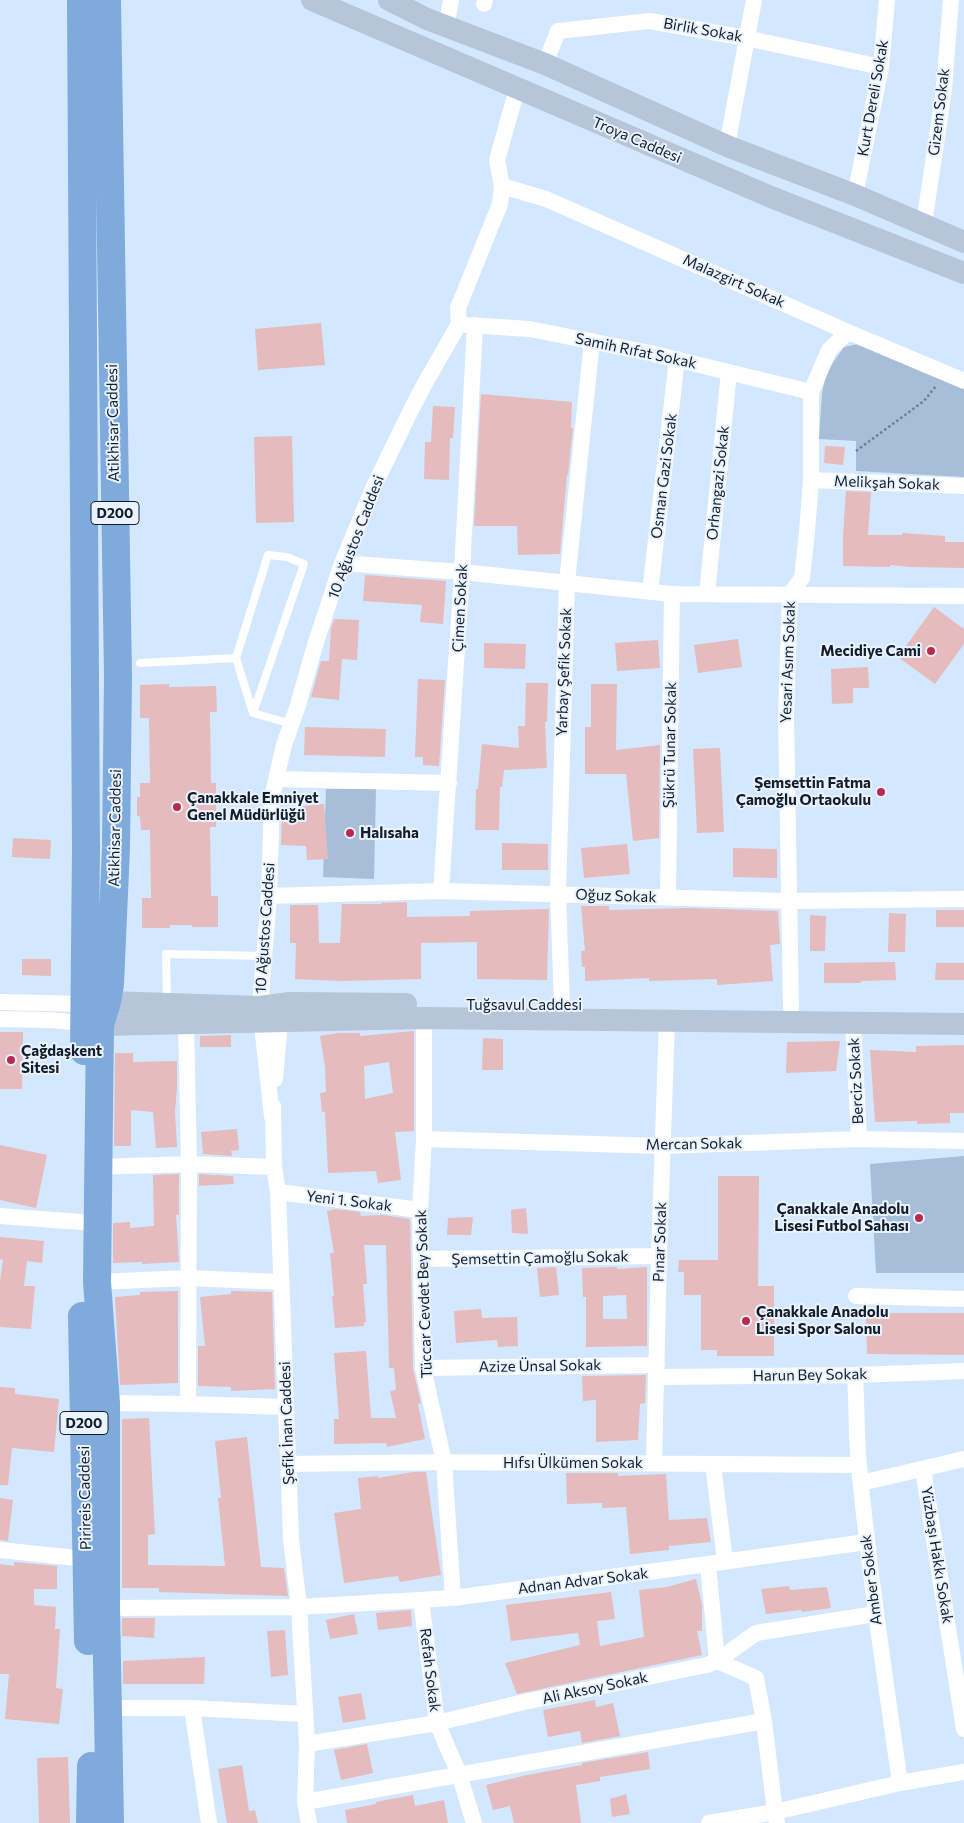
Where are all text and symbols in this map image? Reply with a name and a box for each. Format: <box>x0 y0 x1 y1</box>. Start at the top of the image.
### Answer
street label: Birlik Sokak <box>662 14 744 46</box>
street label: Kurt Dereli Sokak <box>854 38 892 158</box>
street label: Gizem Sokak <box>925 67 953 157</box>
street label: Troya Caddesi <box>590 113 684 167</box>
street label: Malazgirt Sokak <box>680 250 788 312</box>
street label: Samih Rıfat Sokak <box>574 329 698 373</box>
street label: Atikhisar Caddesi <box>103 364 123 482</box>
street label: Osman Gazi Sokak <box>647 412 681 540</box>
street label: Orhangazi Sokak <box>703 425 733 541</box>
street label: Melikşah Sokak <box>834 472 940 494</box>
street label: 10 Ağustos Caddesi <box>324 473 388 601</box>
road number: D200 <box>91 502 139 524</box>
street label: Çimen Sokak <box>449 563 471 653</box>
street label: Yesari Asım Sokak <box>777 600 799 724</box>
street label: Yarbay Şefik Sokak <box>553 607 575 737</box>
place label: Mecidiye Cami <box>820 642 921 660</box>
marker: Mecidiye Cami <box>925 645 937 657</box>
street label: Şükrü Tunar Sokak <box>660 682 680 808</box>
street label: Atikhisar Caddesi <box>105 769 125 887</box>
place label: Şemsettin Fatma Çamoğlu Ortaokulu <box>736 774 871 809</box>
marker: Şemsettin Fatma Çamoğlu Ortaokulu <box>875 786 887 798</box>
place label: Çanakkale Emniyet Genel Müdürlüğü <box>187 789 319 824</box>
marker: Çanakkale Emniyet Genel Müdürlüğü <box>171 801 183 813</box>
place label: Halısaha <box>360 824 419 842</box>
marker: Halısaha <box>344 827 356 839</box>
street label: 10 Ağustos Caddesi <box>251 862 279 994</box>
street label: Oğuz Sokak <box>575 886 657 906</box>
street label: Tuğsavul Caddesi <box>466 996 582 1014</box>
street label: Berciz Sokak <box>845 1037 867 1125</box>
place label: Çağdaşkent Sitesi <box>21 1042 102 1077</box>
marker: Çağdaşkent Sitesi <box>5 1054 17 1066</box>
street label: Mercan Sokak <box>646 1134 742 1154</box>
street label: Yeni 1. Sokak <box>305 1187 393 1215</box>
place label: Çanakkale Anadolu Lisesi Futbol Sahası <box>774 1200 909 1235</box>
street label: Pınar Sokak <box>650 1201 670 1283</box>
street label: Tüccar Cevdet Bey Sokak <box>412 1209 436 1379</box>
marker: Çanakkale Anadolu Lisesi Futbol Sahası <box>913 1212 925 1224</box>
street label: Şemsettin Çamoğlu Sokak <box>451 1247 629 1269</box>
place label: Çanakkale Anadolu Lisesi Spor Salonu <box>756 1303 888 1338</box>
marker: Çanakkale Anadolu Lisesi Spor Salonu <box>740 1315 752 1327</box>
street label: Azize Ünsal Sokak <box>479 1356 601 1376</box>
street label: Şefik İnan Caddesi <box>276 1361 298 1485</box>
street label: Harun Bey Sokak <box>752 1365 868 1385</box>
road number: D200 <box>60 1412 108 1435</box>
street label: Pirireis Caddesi <box>75 1446 95 1550</box>
street label: Hıfsı Ülkümen Sokak <box>503 1454 643 1472</box>
street label: Yüzbaşı Hakkı Sokak <box>917 1485 957 1625</box>
street label: Amber Sokak <box>857 1534 885 1626</box>
street label: Adnan Advar Sokak <box>517 1564 649 1598</box>
street label: Refah Sokak <box>416 1627 444 1713</box>
street label: Ali Aksoy Sokak <box>541 1668 649 1708</box>

